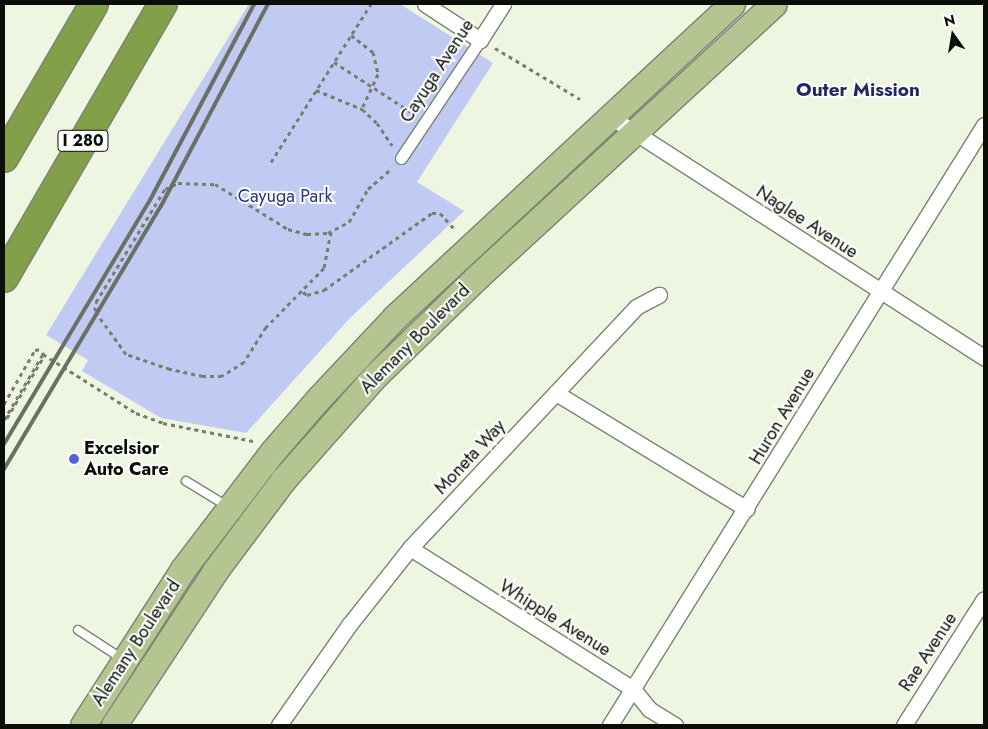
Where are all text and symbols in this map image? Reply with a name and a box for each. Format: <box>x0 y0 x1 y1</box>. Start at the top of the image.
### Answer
text: N <box>942 9 957 31</box>
north arrow <box>928 10 978 60</box>
street label: Cayuga Avenue <box>396 15 478 127</box>
district label: Outer Mission <box>796 79 920 101</box>
road number: I 280 <box>57 128 109 154</box>
street label: Naglee Avenue <box>752 181 862 263</box>
park label: Cayuga Park <box>238 185 332 207</box>
street label: Alemany Boulevard <box>356 280 474 398</box>
street label: Huron Avenue <box>745 364 819 468</box>
street label: Moneta Way <box>430 415 510 499</box>
place label: Excelsior Auto Care <box>84 438 169 480</box>
marker: Excelsior Auto Care <box>68 453 80 465</box>
street label: Whipple Avenue <box>495 575 615 661</box>
street label: Alemany Boulevard <box>87 576 185 710</box>
street label: Rae Avenue <box>895 609 961 695</box>

